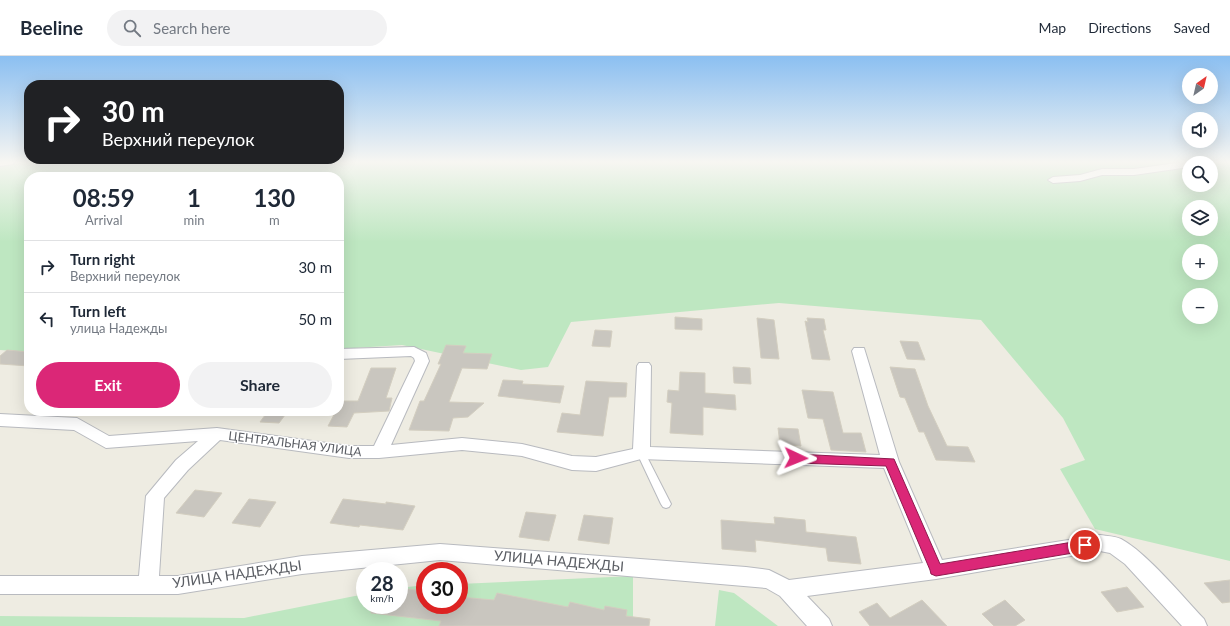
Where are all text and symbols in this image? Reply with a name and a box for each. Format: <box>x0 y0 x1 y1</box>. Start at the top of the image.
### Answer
search box <box>107 10 387 46</box>
text: Beeline <box>20 16 83 39</box>
icon: search <box>121 17 143 39</box>
text: Search here <box>153 19 230 37</box>
text: Map <box>1039 19 1066 36</box>
text: Directions <box>1088 19 1151 36</box>
text: Saved <box>1173 19 1210 36</box>
north arrow <box>1182 68 1218 104</box>
map controls <box>1182 68 1218 324</box>
text: 30 m <box>102 94 165 128</box>
icon: right <box>36 96 88 148</box>
button: sound <box>1182 112 1218 148</box>
text: Верхний переулок <box>102 128 255 150</box>
button: search <box>1182 156 1218 192</box>
text: 08:59 <box>73 183 135 212</box>
text: 1 <box>187 183 201 212</box>
text: 130 <box>253 183 295 212</box>
button: layers <box>1182 200 1218 236</box>
text: Arrival <box>85 212 122 228</box>
text: min <box>184 212 205 228</box>
text: m <box>269 212 280 228</box>
button: + <box>1182 244 1218 280</box>
text: Turn right <box>70 250 135 268</box>
icon: right <box>36 256 58 278</box>
text: 30 m <box>298 258 332 276</box>
text: Верхний переулок <box>70 268 180 284</box>
button: − <box>1182 288 1218 324</box>
text: Turn left <box>70 302 126 320</box>
icon: left <box>36 308 58 330</box>
text: 50 m <box>298 310 332 328</box>
text: улица Надежды <box>70 320 167 336</box>
button: Exit <box>36 362 180 408</box>
button: Share <box>188 362 332 408</box>
street label: ЦЕНТРАЛЬНАЯ УЛИЦА <box>228 428 363 459</box>
position arrow <box>775 437 817 479</box>
pin <box>1068 528 1102 562</box>
icon: arrive <box>1074 534 1096 556</box>
street label: УЛИЦА НАДЕЖДЫ <box>493 546 625 575</box>
street label: УЛИЦА НАДЕЖДЫ <box>171 556 303 591</box>
speed limit sign: 30 <box>416 562 468 614</box>
text: 28 <box>370 571 394 595</box>
text: km/h <box>370 592 394 604</box>

